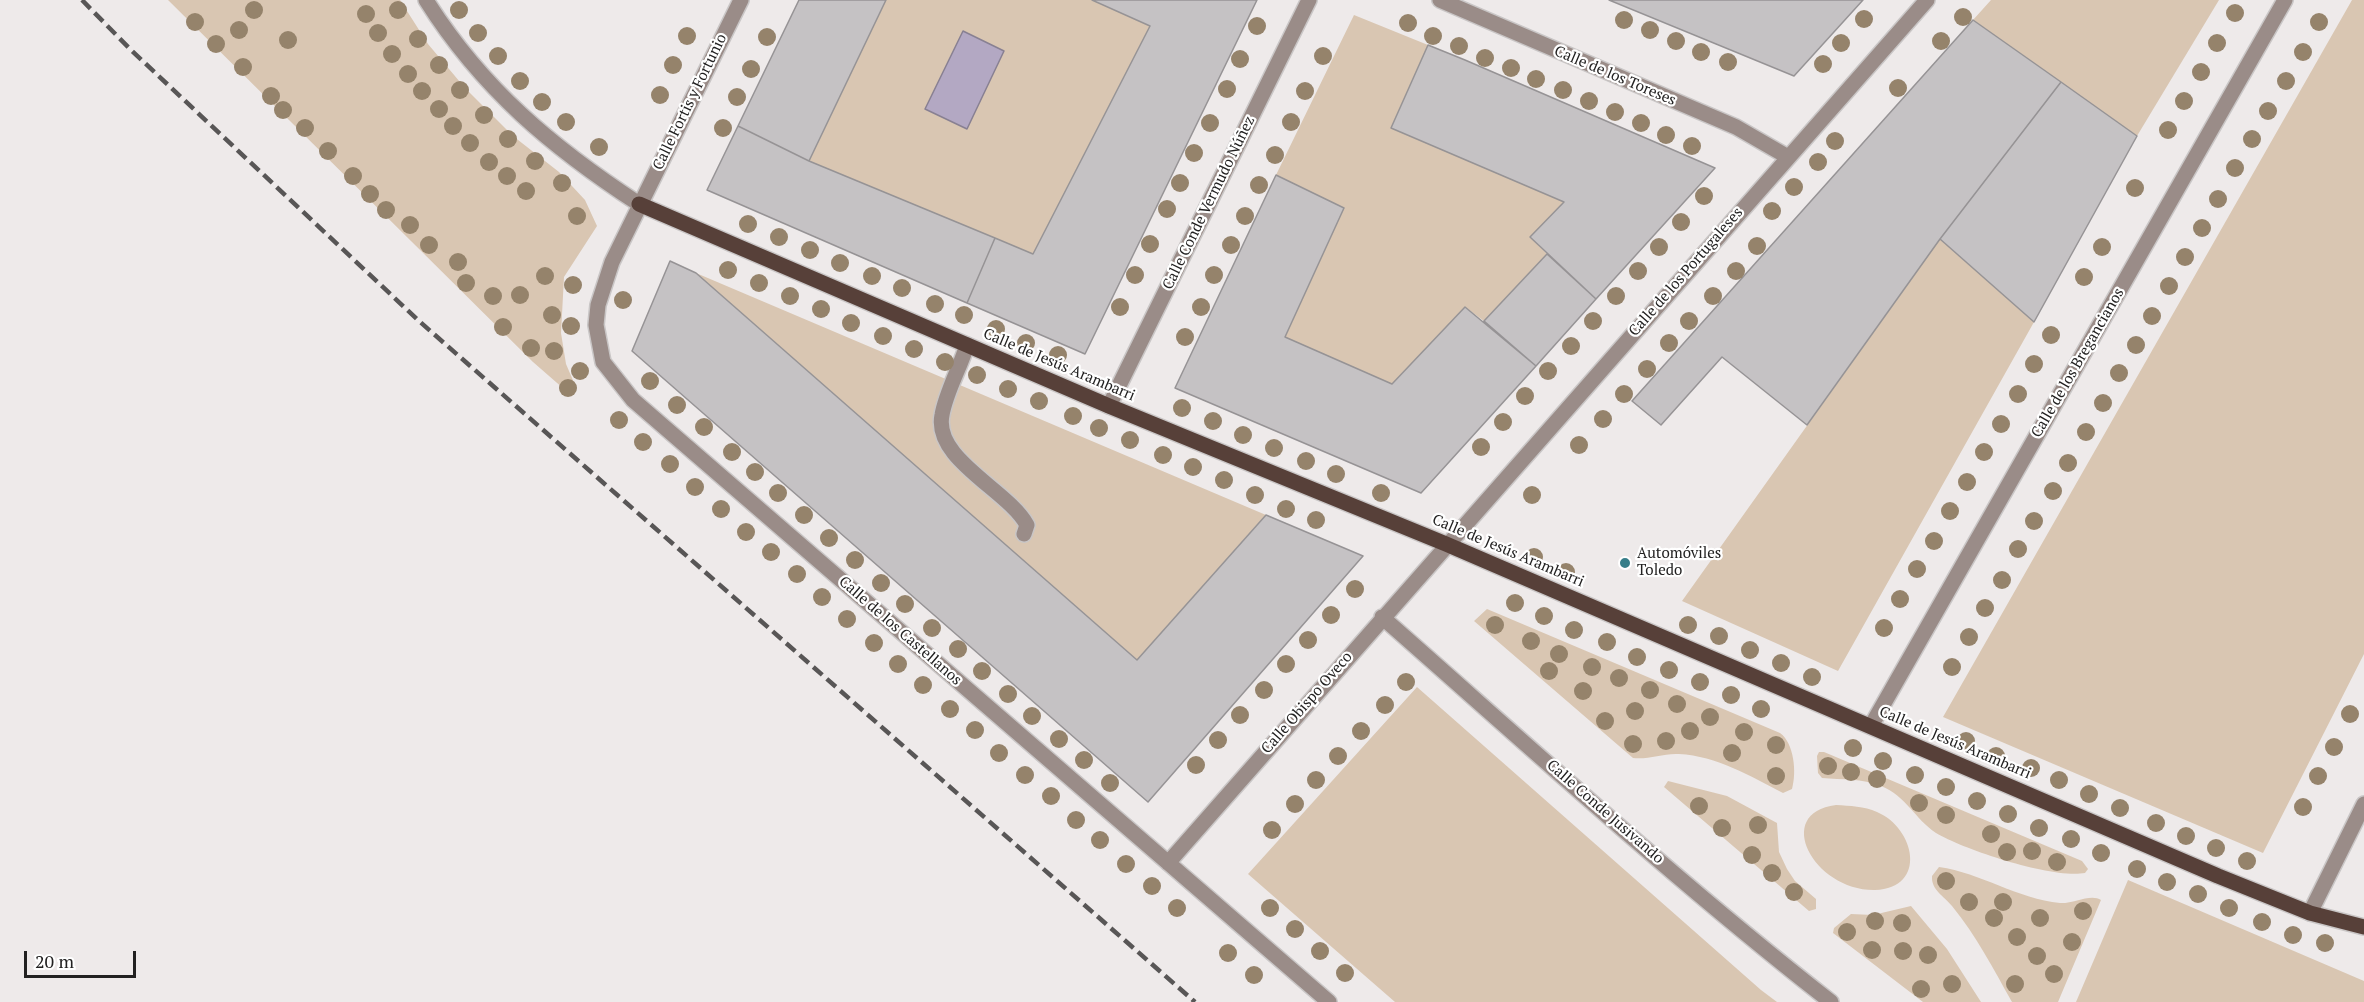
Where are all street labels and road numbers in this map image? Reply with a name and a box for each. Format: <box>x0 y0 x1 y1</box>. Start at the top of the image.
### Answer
street label: Calle Fortis y Fortunio <box>649 31 731 173</box>
street label: Calle de los Toreses <box>1551 42 1679 110</box>
street label: Calle Conde Vermudo Núñez <box>1159 113 1259 293</box>
street label: Calle de los Portugaleses <box>1625 204 1747 340</box>
street label: Calle de los Bregancianos <box>2028 285 2128 441</box>
street label: Calle de Jesús Arambarri <box>980 325 1138 405</box>
street label: Calle de Jesús Arambarri <box>1429 511 1587 591</box>
street label: Calle de los Castellanos <box>835 573 965 689</box>
street label: Calle Obispo Oveco <box>1258 648 1356 758</box>
street label: Calle de Jesús Arambarri <box>1876 703 2034 783</box>
street label: Calle Conde Jusivando <box>1543 756 1667 868</box>

